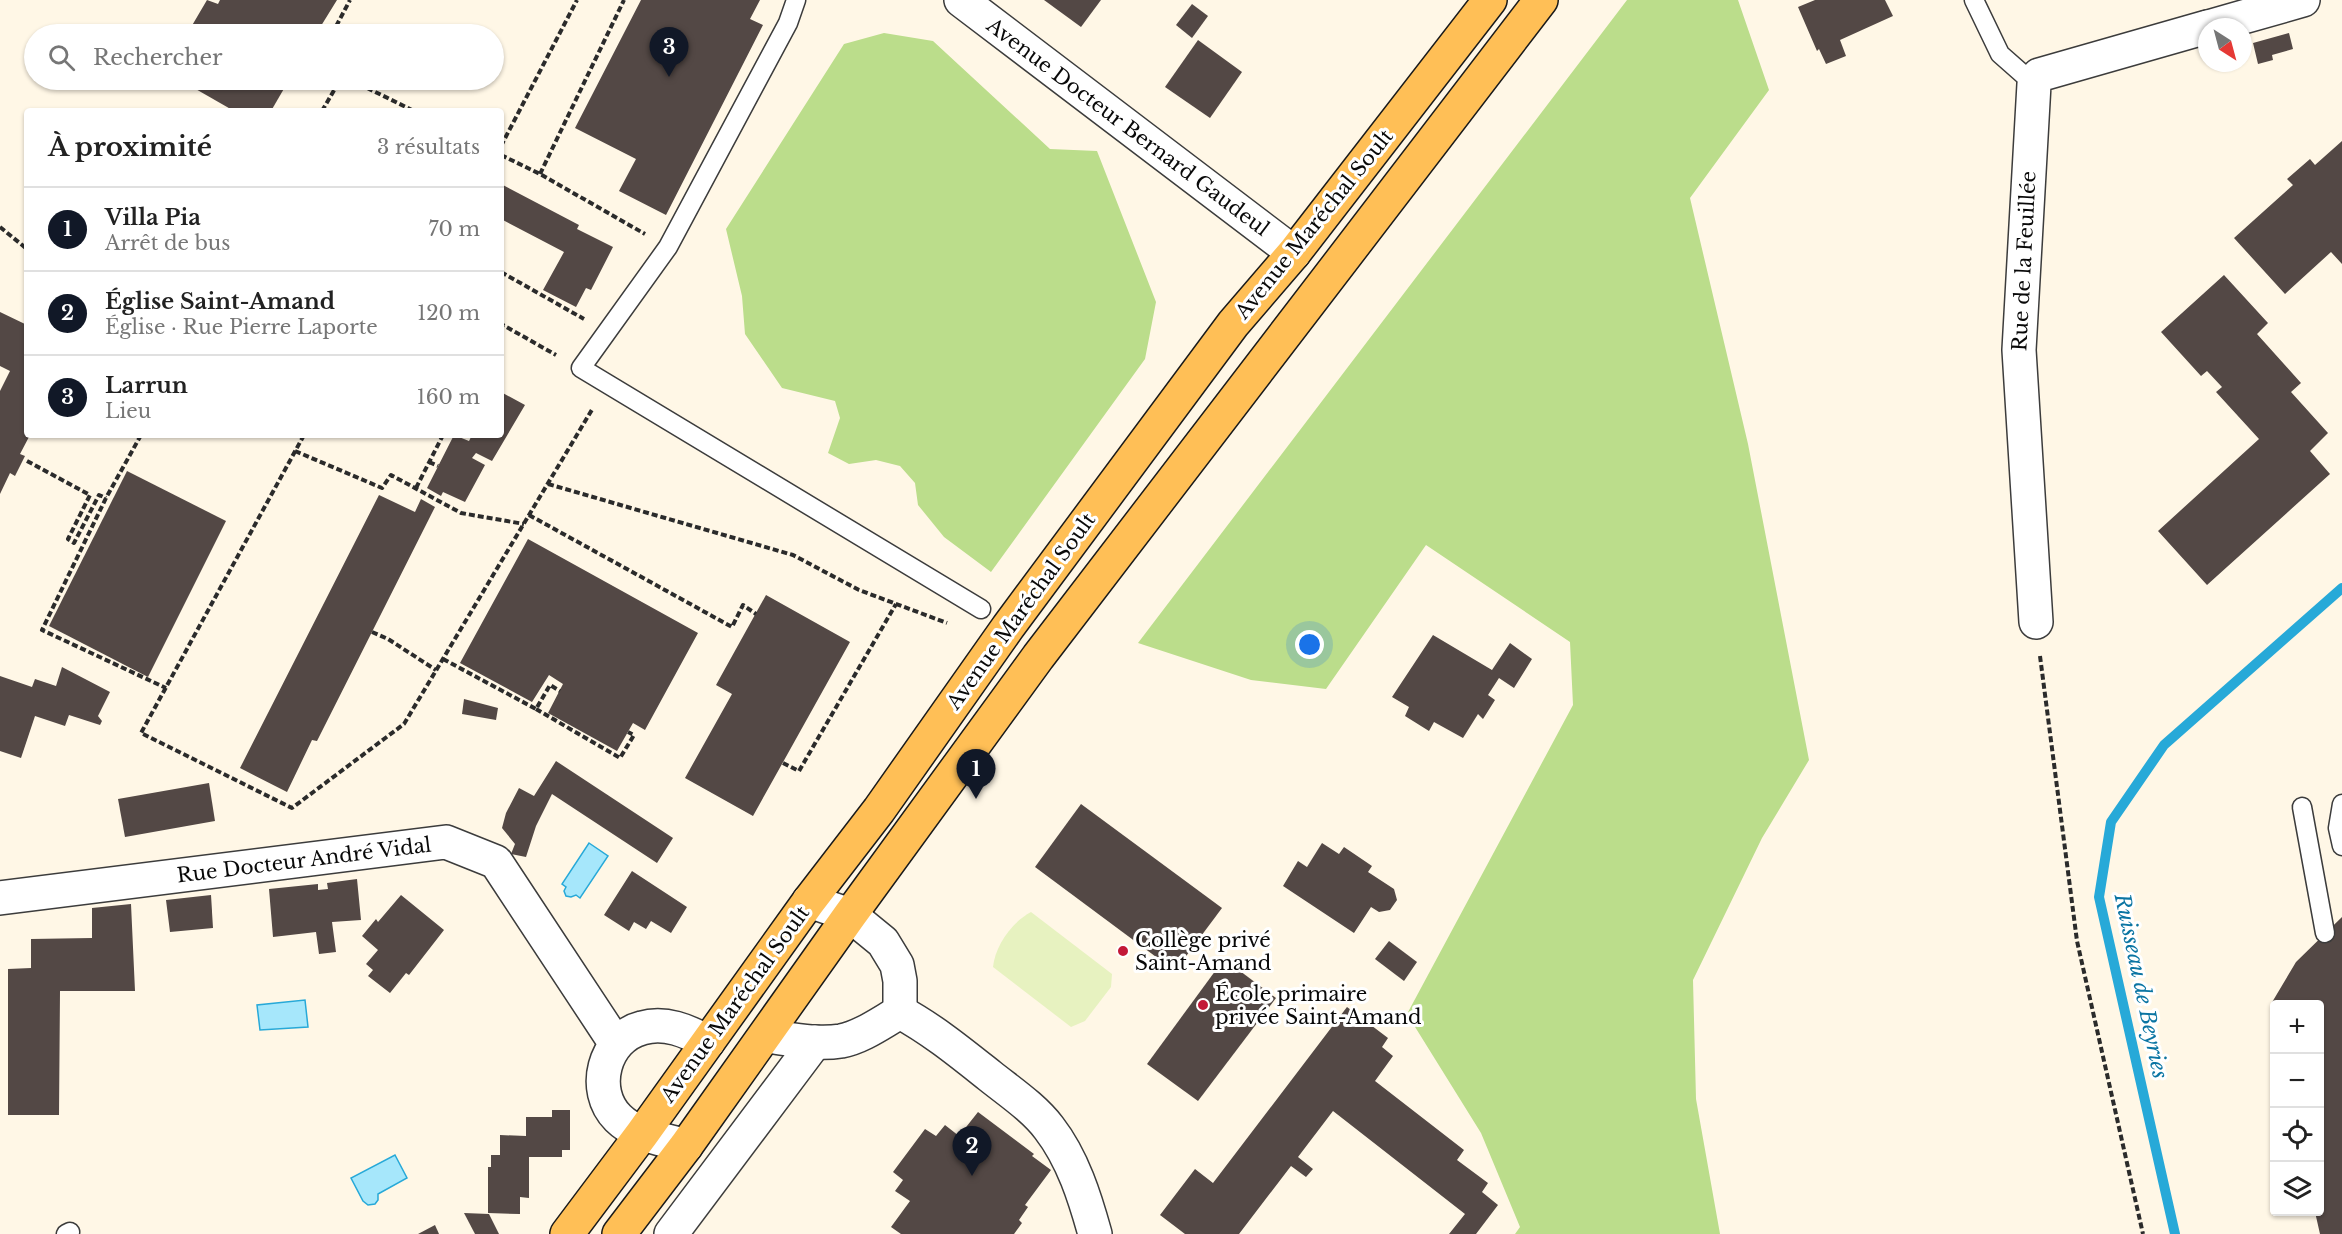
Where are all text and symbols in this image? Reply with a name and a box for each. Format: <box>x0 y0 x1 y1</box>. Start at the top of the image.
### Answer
street label: Avenue Docteur Bernard Gaudeul <box>981 12 1274 241</box>
north arrow <box>2198 18 2252 72</box>
search box <box>24 24 504 90</box>
pin: 3 <box>650 28 688 77</box>
icon: search <box>45 41 78 74</box>
text: Rechercher <box>93 44 223 71</box>
street label: Avenue Maréchal Soult <box>1230 124 1398 324</box>
text: À proximité <box>48 131 212 163</box>
text: 3 résultats <box>377 135 480 159</box>
street label: Rue de la Feuillée <box>2007 170 2041 352</box>
text: Villa Pia <box>105 204 201 231</box>
text: 1 <box>63 217 72 241</box>
text: 70 m <box>428 217 480 241</box>
text: Arrêt de bus <box>105 231 230 255</box>
text: Église Saint-Amand <box>105 288 335 315</box>
text: 2 <box>61 301 74 325</box>
text: 120 m <box>417 301 480 325</box>
text: Église · Rue Pierre Laporte <box>105 315 378 339</box>
text: Larrun <box>105 372 188 399</box>
text: 3 <box>61 385 74 409</box>
text: 160 m <box>417 385 480 409</box>
text: Lieu <box>105 399 151 423</box>
street label: Avenue Maréchal Soult <box>941 508 1101 715</box>
your location <box>1295 630 1324 659</box>
pin: 1 <box>956 750 996 799</box>
street label: Rue Docteur André Vidal <box>175 832 433 888</box>
water label: Ruisseau de Beyries <box>2108 890 2173 1081</box>
street label: Avenue Maréchal Soult <box>655 901 815 1108</box>
place label: Collège privé Saint-Amand <box>1135 928 1271 975</box>
marker: Collège privé Saint-Amand <box>1116 944 1130 958</box>
place label: École primaire privée Saint-Amand <box>1215 981 1422 1029</box>
marker: École primaire privée Saint-Amand <box>1196 998 1210 1012</box>
map controls <box>2270 1000 2324 1216</box>
button: + <box>2270 1000 2324 1054</box>
button: − <box>2270 1054 2324 1108</box>
button: locate <box>2270 1108 2324 1162</box>
pin: 2 <box>952 1126 992 1176</box>
button: layers <box>2270 1162 2324 1216</box>

